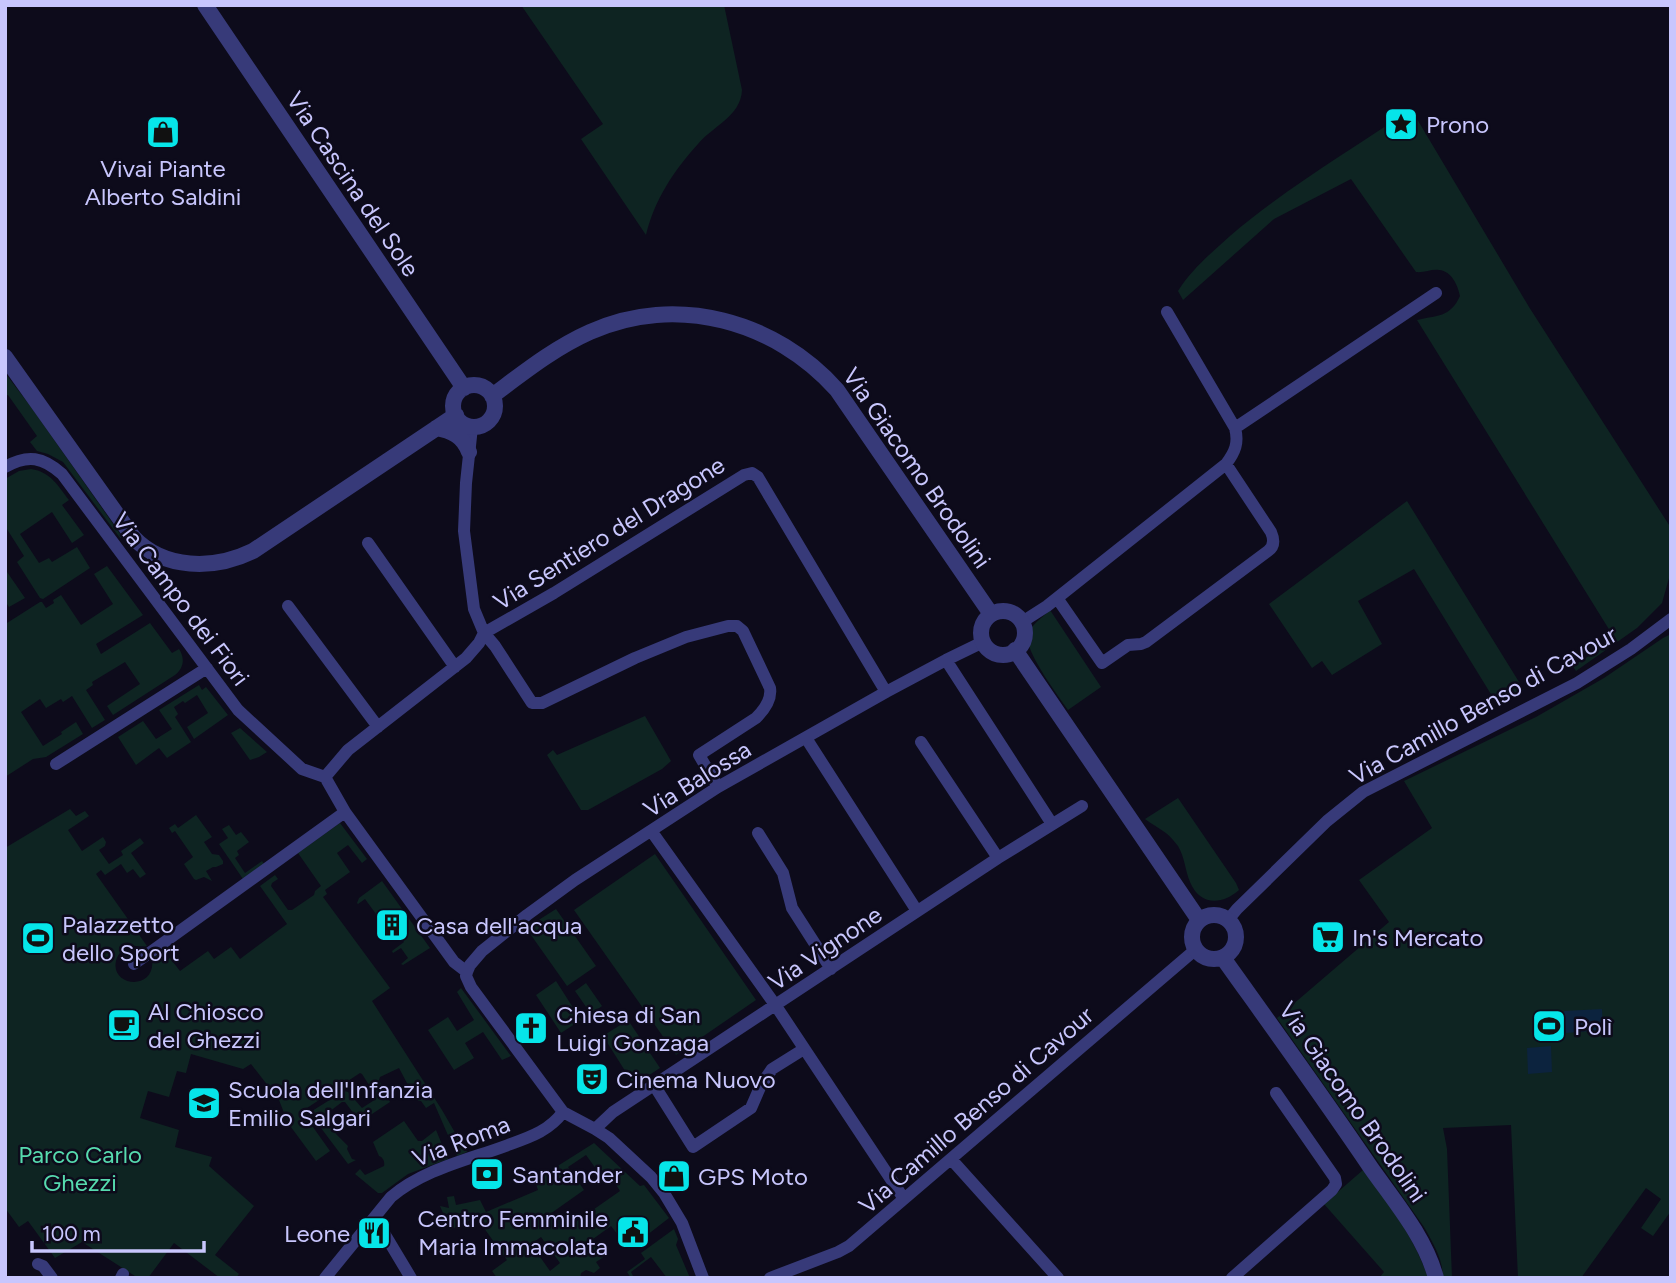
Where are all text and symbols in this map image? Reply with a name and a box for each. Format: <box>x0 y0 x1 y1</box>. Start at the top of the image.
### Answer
street label: Via Cascina del Sole <box>280 86 426 282</box>
place icon: Prono <box>1382 105 1420 143</box>
place label: Prono <box>1426 110 1489 139</box>
shop icon: Vivai Piante Alberto Saldini <box>144 113 182 151</box>
place label: Vivai Piante Alberto Saldini <box>85 154 241 211</box>
street label: Via Giacomo Brodolini <box>837 362 997 574</box>
street label: Via Sentiero del Dragone <box>488 450 730 616</box>
street label: Via Campo dei Fiori <box>106 507 256 691</box>
street label: Via Camillo Benso di Cavour <box>1344 619 1622 791</box>
street label: Via Balossa <box>638 735 756 823</box>
street label: Via Vignone <box>763 900 887 996</box>
building icon: Casa dell'acqua <box>373 906 411 944</box>
place label: Palazzetto dello Sport <box>62 910 180 967</box>
place label: Casa dell'acqua <box>416 911 582 940</box>
supermarket icon: In's Mercato <box>1309 918 1347 956</box>
sports icon: Palazzetto dello Sport <box>19 919 57 957</box>
place label: In's Mercato <box>1352 923 1483 952</box>
street label: Via Giacomo Brodolini <box>1273 996 1433 1208</box>
place label: Al Chiosco del Ghezzi <box>148 997 264 1054</box>
place label: Chiesa di San Luigi Gonzaga <box>556 1000 709 1057</box>
street label: Via Camillo Benso di Cavour <box>853 1000 1099 1220</box>
cafe icon: Al Chiosco del Ghezzi <box>105 1006 143 1044</box>
sports icon: Polì <box>1530 1007 1568 1045</box>
church icon: Chiesa di San Luigi Gonzaga <box>512 1009 550 1047</box>
place label: Polì <box>1574 1012 1613 1041</box>
theatre icon: Cinema Nuovo <box>573 1060 611 1098</box>
place label: Cinema Nuovo <box>616 1065 776 1094</box>
place label: Scuola dell'Infanzia Emilio Salgari <box>228 1075 433 1132</box>
school or university icon: Scuola dell'Infanzia Emilio Salgari <box>185 1084 223 1122</box>
street label: Via Roma <box>408 1109 514 1173</box>
park label: Parco Carlo Ghezzi <box>18 1140 142 1197</box>
bank icon: Santander <box>468 1155 506 1193</box>
shop icon: GPS Moto <box>655 1157 693 1195</box>
place label: Santander <box>512 1160 622 1189</box>
place label: GPS Moto <box>698 1162 808 1191</box>
place label: Centro Femminile Maria Immacolata <box>417 1204 608 1261</box>
scale bar <box>32 1210 203 1254</box>
public building icon: Centro Femminile Maria Immacolata <box>614 1213 652 1251</box>
restaurant icon: Leone <box>355 1214 393 1252</box>
place label: Leone <box>284 1219 350 1248</box>
text: 100 m <box>42 1221 101 1246</box>

